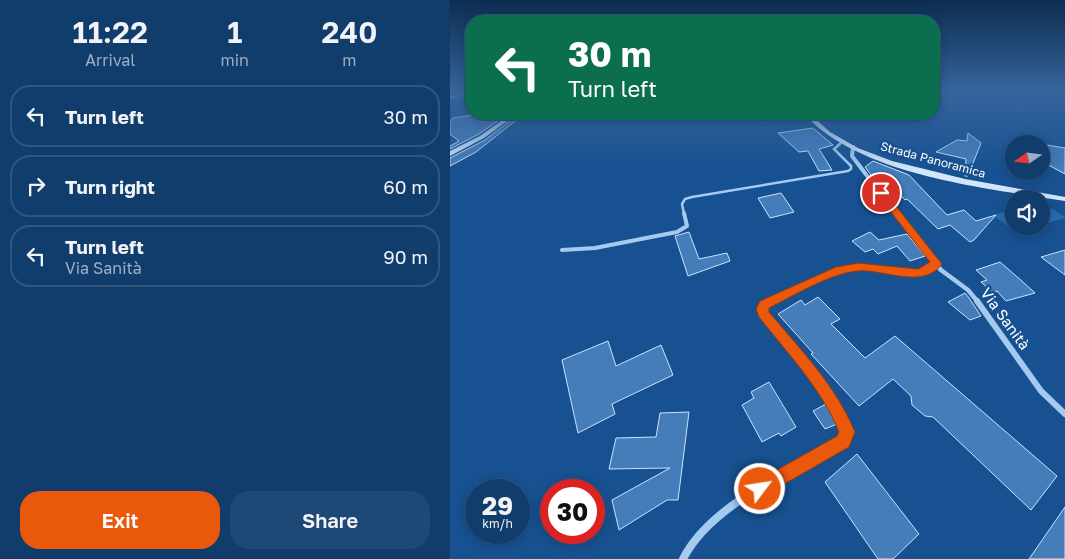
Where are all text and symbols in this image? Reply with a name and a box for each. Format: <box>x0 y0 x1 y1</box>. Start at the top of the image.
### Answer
text: 11:22 <box>73 14 148 50</box>
text: 1 <box>227 14 242 50</box>
text: 240 <box>321 14 377 50</box>
text: 30 m <box>568 33 651 75</box>
icon: left <box>485 35 550 100</box>
text: Arrival <box>85 50 135 70</box>
text: min <box>221 50 249 70</box>
text: m <box>342 50 357 70</box>
text: Turn left <box>568 75 657 102</box>
icon: left <box>22 102 50 130</box>
text: Turn left <box>65 105 144 128</box>
text: 30 m <box>384 105 428 128</box>
north arrow <box>1005 135 1050 180</box>
map controls <box>1005 135 1050 235</box>
street label: Strada Panoramica <box>879 138 987 181</box>
icon: right <box>22 172 50 200</box>
pin <box>860 172 902 214</box>
text: Turn right <box>65 175 155 198</box>
text: 60 m <box>383 175 428 198</box>
icon: arrive <box>867 179 895 207</box>
button: sound <box>1005 190 1050 235</box>
text: Turn left <box>65 235 144 258</box>
icon: left <box>22 242 50 270</box>
text: 90 m <box>383 245 428 268</box>
text: Via Sanità <box>65 258 142 278</box>
street label: Via Sanità <box>977 284 1034 353</box>
position arrow <box>733 462 785 514</box>
speed limit sign: 30 <box>540 479 605 544</box>
text: 29 <box>482 490 513 521</box>
button: Exit <box>20 491 220 549</box>
button: Share <box>230 491 430 549</box>
text: km/h <box>482 516 513 531</box>

